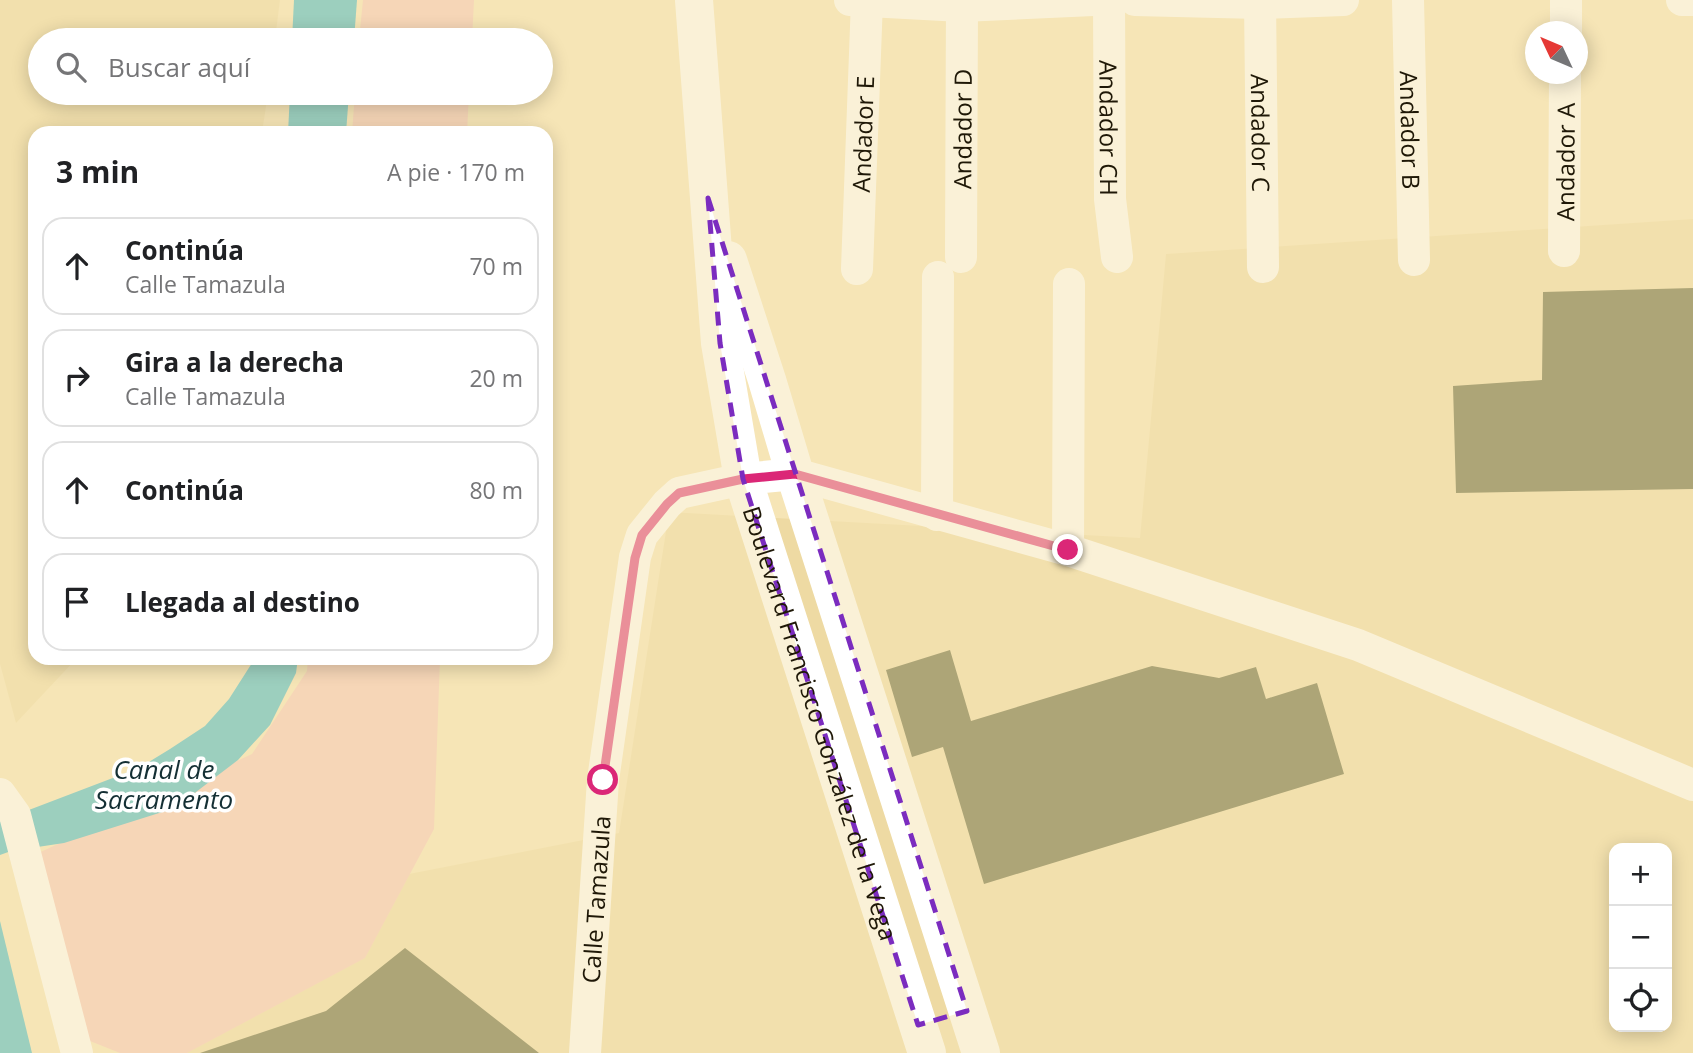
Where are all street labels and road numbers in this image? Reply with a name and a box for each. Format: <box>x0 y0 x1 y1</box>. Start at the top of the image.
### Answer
street label: Andador CH <box>1093 60 1126 196</box>
street label: Andador D <box>945 69 978 189</box>
street label: Andador B <box>1393 70 1429 190</box>
street label: Andador C <box>1244 74 1279 192</box>
street label: Andador E <box>843 75 881 193</box>
street label: Andador A <box>1548 102 1581 221</box>
street label: Boulevard Francisco González de la Vega <box>736 502 906 944</box>
street label: Calle Tamazula <box>573 815 617 984</box>

